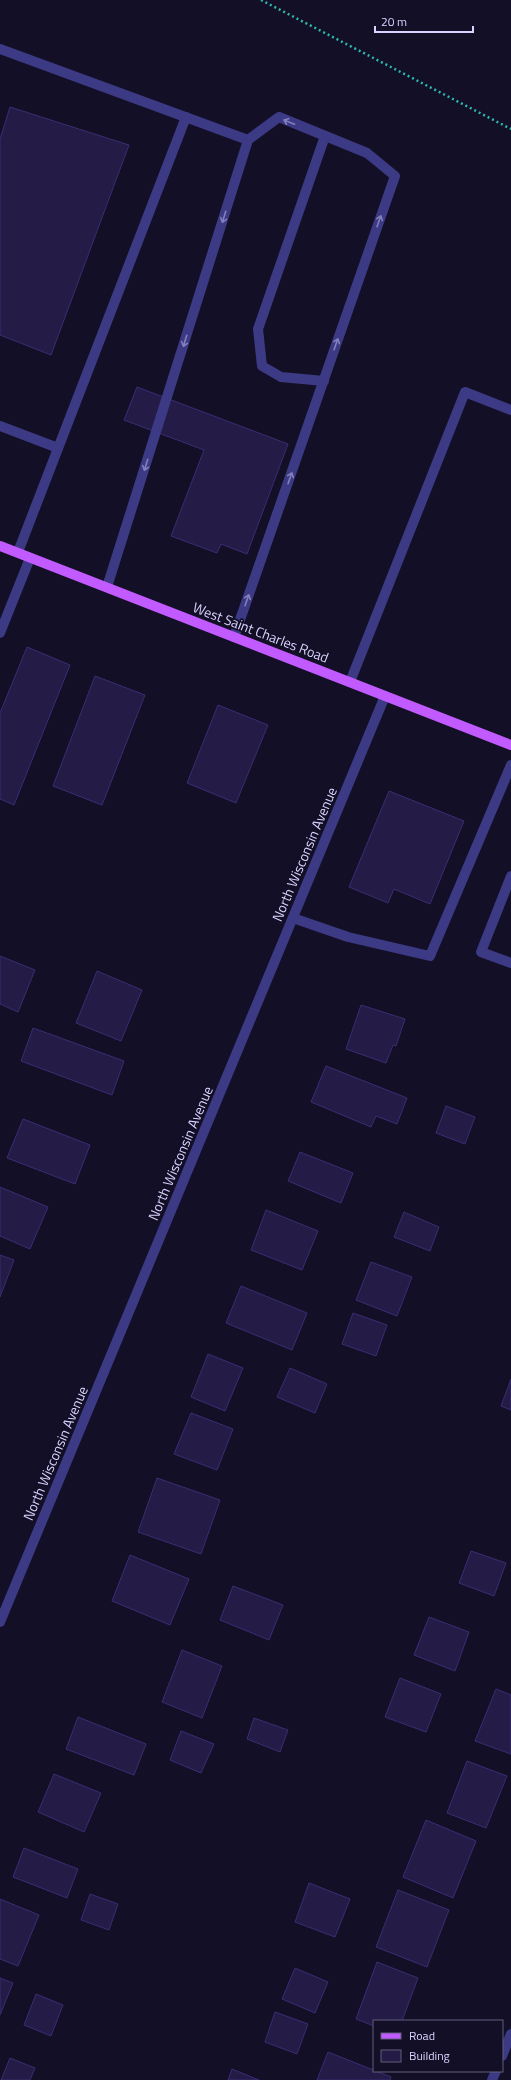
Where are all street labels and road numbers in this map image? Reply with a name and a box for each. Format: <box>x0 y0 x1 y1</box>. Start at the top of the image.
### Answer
street label: West Saint Charles Road <box>190 596 332 668</box>
street label: North Wisconsin Avenue <box>266 784 342 924</box>
street label: North Wisconsin Avenue <box>142 1083 218 1223</box>
street label: North Wisconsin Avenue <box>17 1383 93 1523</box>

